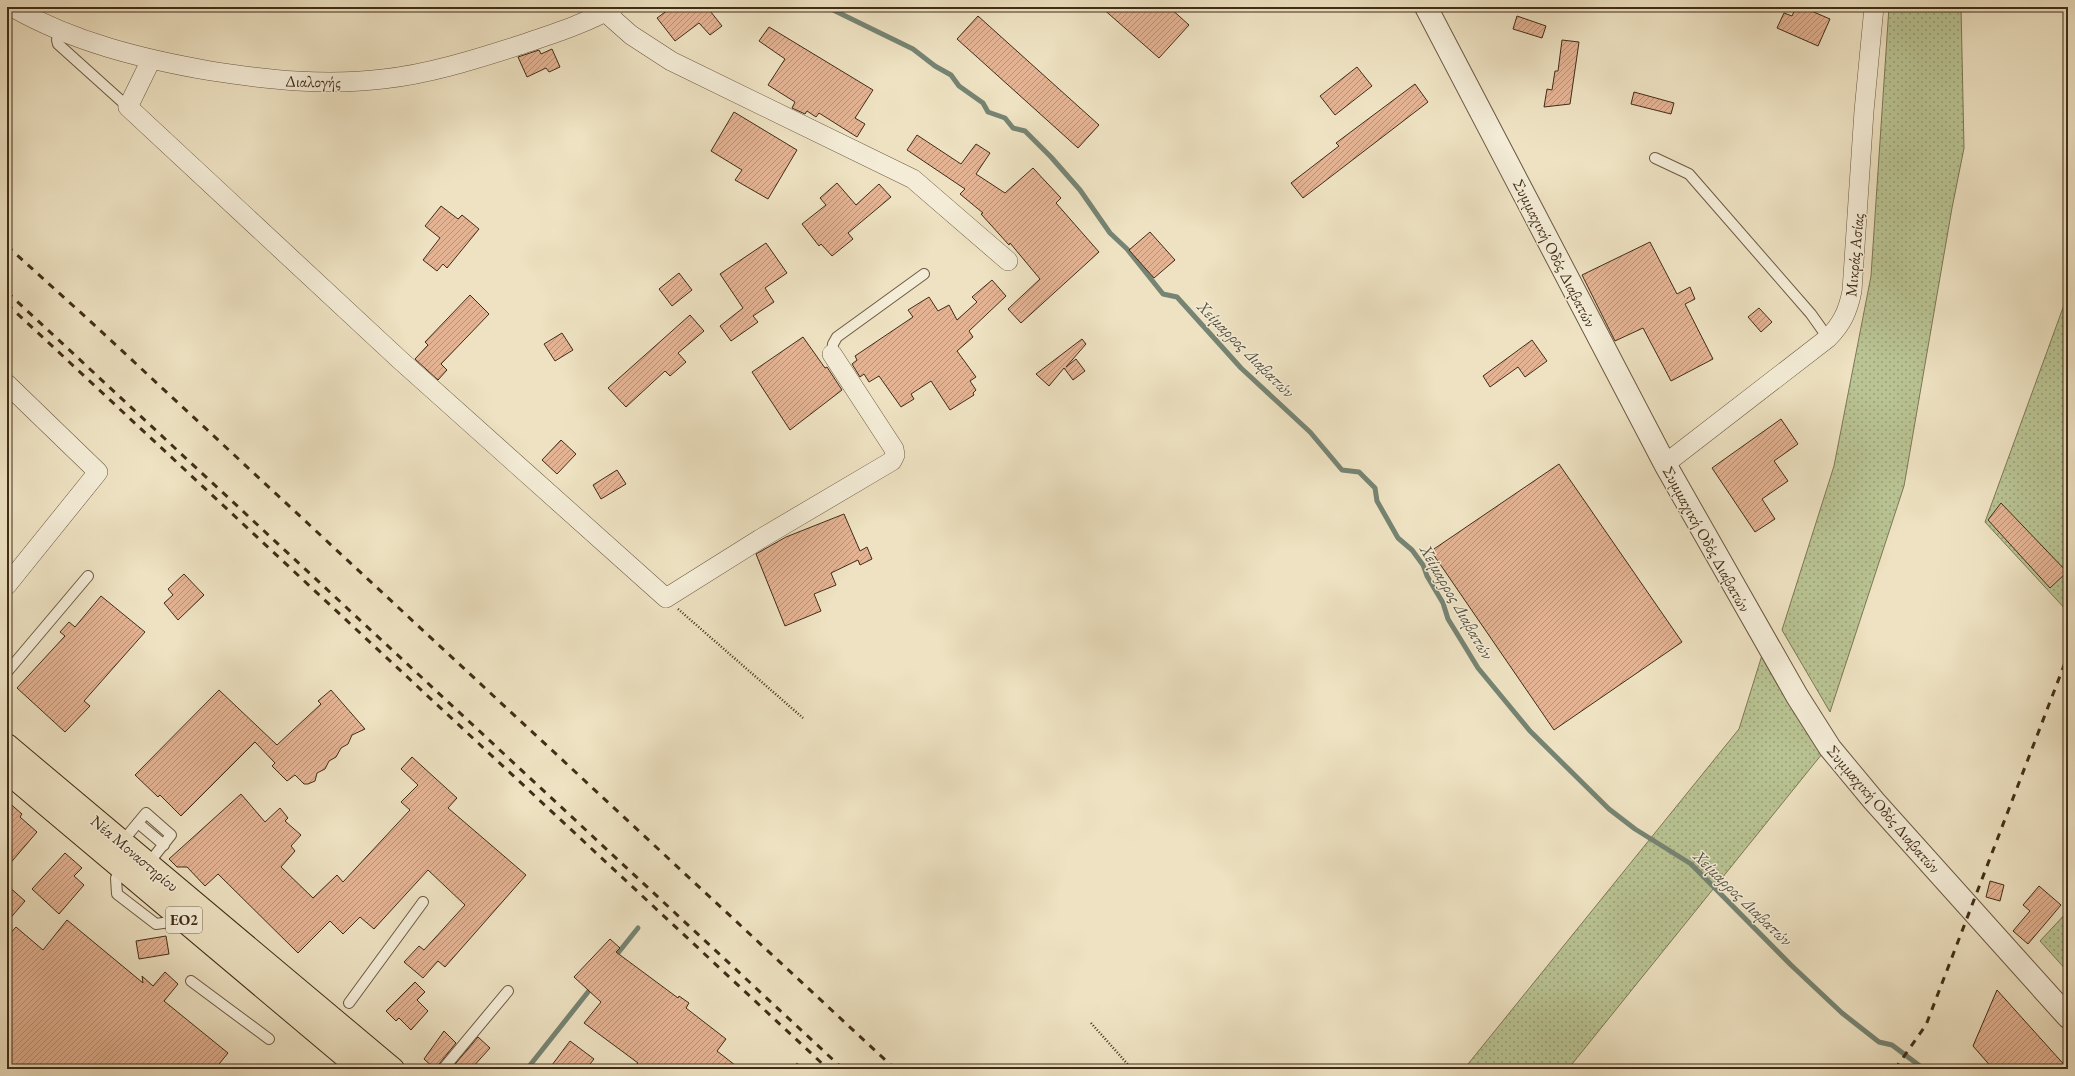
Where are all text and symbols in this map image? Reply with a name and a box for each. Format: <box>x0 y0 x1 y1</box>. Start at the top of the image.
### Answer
street label: Διαλογής <box>285 71 341 92</box>
street label: Συμμαχική Οδός Διαβατών <box>1508 176 1601 331</box>
street label: Μικράς Ασίας <box>1840 212 1869 298</box>
water label: Χείμαρρος Διαβατών <box>1191 294 1299 402</box>
street label: Συμμαχική Οδός Διαβατών <box>1658 463 1755 616</box>
water label: Χείμαρρος Διαβατών <box>1414 539 1499 663</box>
street label: Συμμαχική Οδός Διαβατών <box>1822 741 1945 878</box>
street label: Νέα Μοναστηρίου <box>86 810 183 896</box>
water label: Χείμαρρος Διαβατών <box>1688 844 1797 951</box>
road number: ΕΟ2 <box>166 907 202 933</box>

